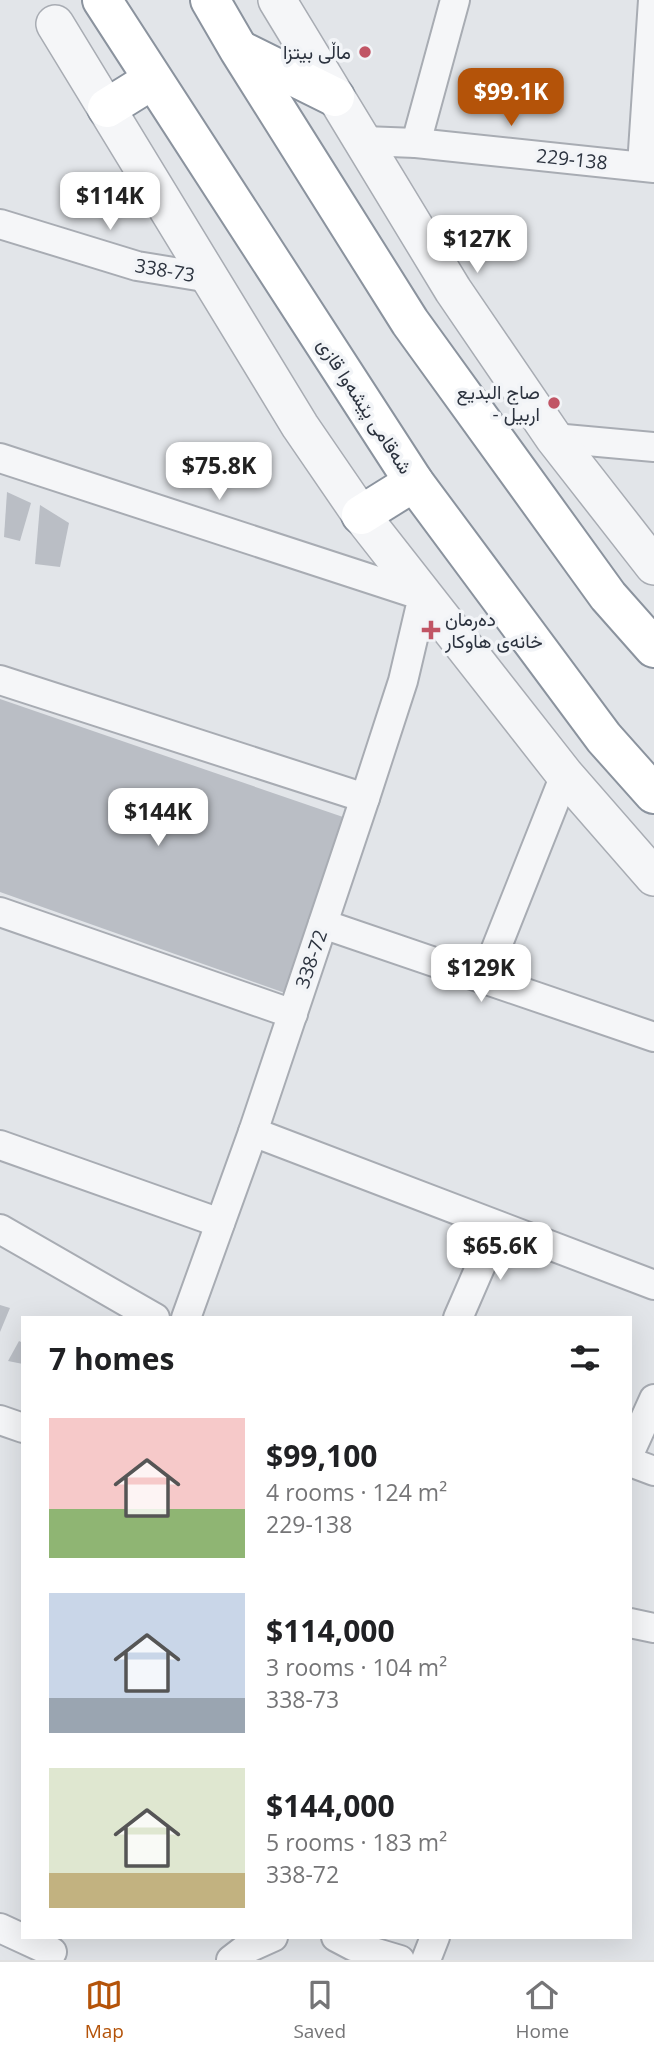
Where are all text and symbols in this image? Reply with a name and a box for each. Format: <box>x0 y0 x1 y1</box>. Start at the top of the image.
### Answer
place label: ماڵی بیتزا <box>283 39 351 65</box>
marker: ماڵی بیتزا <box>357 44 373 60</box>
pin: $99.1K <box>454 68 568 128</box>
text: $99.1K <box>474 75 548 107</box>
street label: 229-138 <box>535 142 609 176</box>
pin: $114K <box>61 173 159 232</box>
text: $114K <box>76 179 144 211</box>
pin: $127K <box>428 216 526 275</box>
text: $127K <box>443 222 511 254</box>
street label: 338-73 <box>133 252 197 288</box>
street label: شەقامی پێشەوا قازی <box>311 333 419 479</box>
place label: صاج البديع - اربيل <box>457 379 540 427</box>
marker: صاج البديع - اربيل <box>546 395 562 411</box>
pin: $75.8K <box>162 442 276 502</box>
text: $75.8K <box>182 449 256 481</box>
place label: دەرمان خانەی هاوکار <box>444 606 543 654</box>
marker: دەرمان خانەی هاوکار <box>423 622 439 638</box>
pin: $144K <box>109 788 207 848</box>
text: $144K <box>124 795 192 827</box>
street label: 338-72 <box>289 926 333 992</box>
pin: $129K <box>432 944 530 1004</box>
text: $129K <box>447 951 515 983</box>
pin: $65.6K <box>443 1222 557 1282</box>
text: $65.6K <box>463 1229 537 1261</box>
text: 7 homes <box>49 1338 174 1379</box>
icon: filters <box>566 1339 604 1377</box>
text: $99,100 <box>266 1435 377 1476</box>
icon: home <box>105 1446 189 1530</box>
text: 4 rooms · 124 m² <box>266 1476 447 1508</box>
text: 229-138 <box>266 1508 352 1540</box>
text: $114,000 <box>266 1610 395 1651</box>
icon: home <box>105 1621 189 1705</box>
text: 3 rooms · 104 m² <box>266 1651 447 1683</box>
text: 338-73 <box>266 1683 339 1715</box>
text: $144,000 <box>266 1785 395 1826</box>
icon: home <box>105 1796 189 1880</box>
text: 5 rooms · 183 m² <box>266 1826 447 1858</box>
text: 338-72 <box>266 1858 339 1890</box>
tab: Map <box>85 1976 124 2044</box>
tab: Saved <box>293 1976 346 2044</box>
tab: Home <box>516 1976 569 2044</box>

